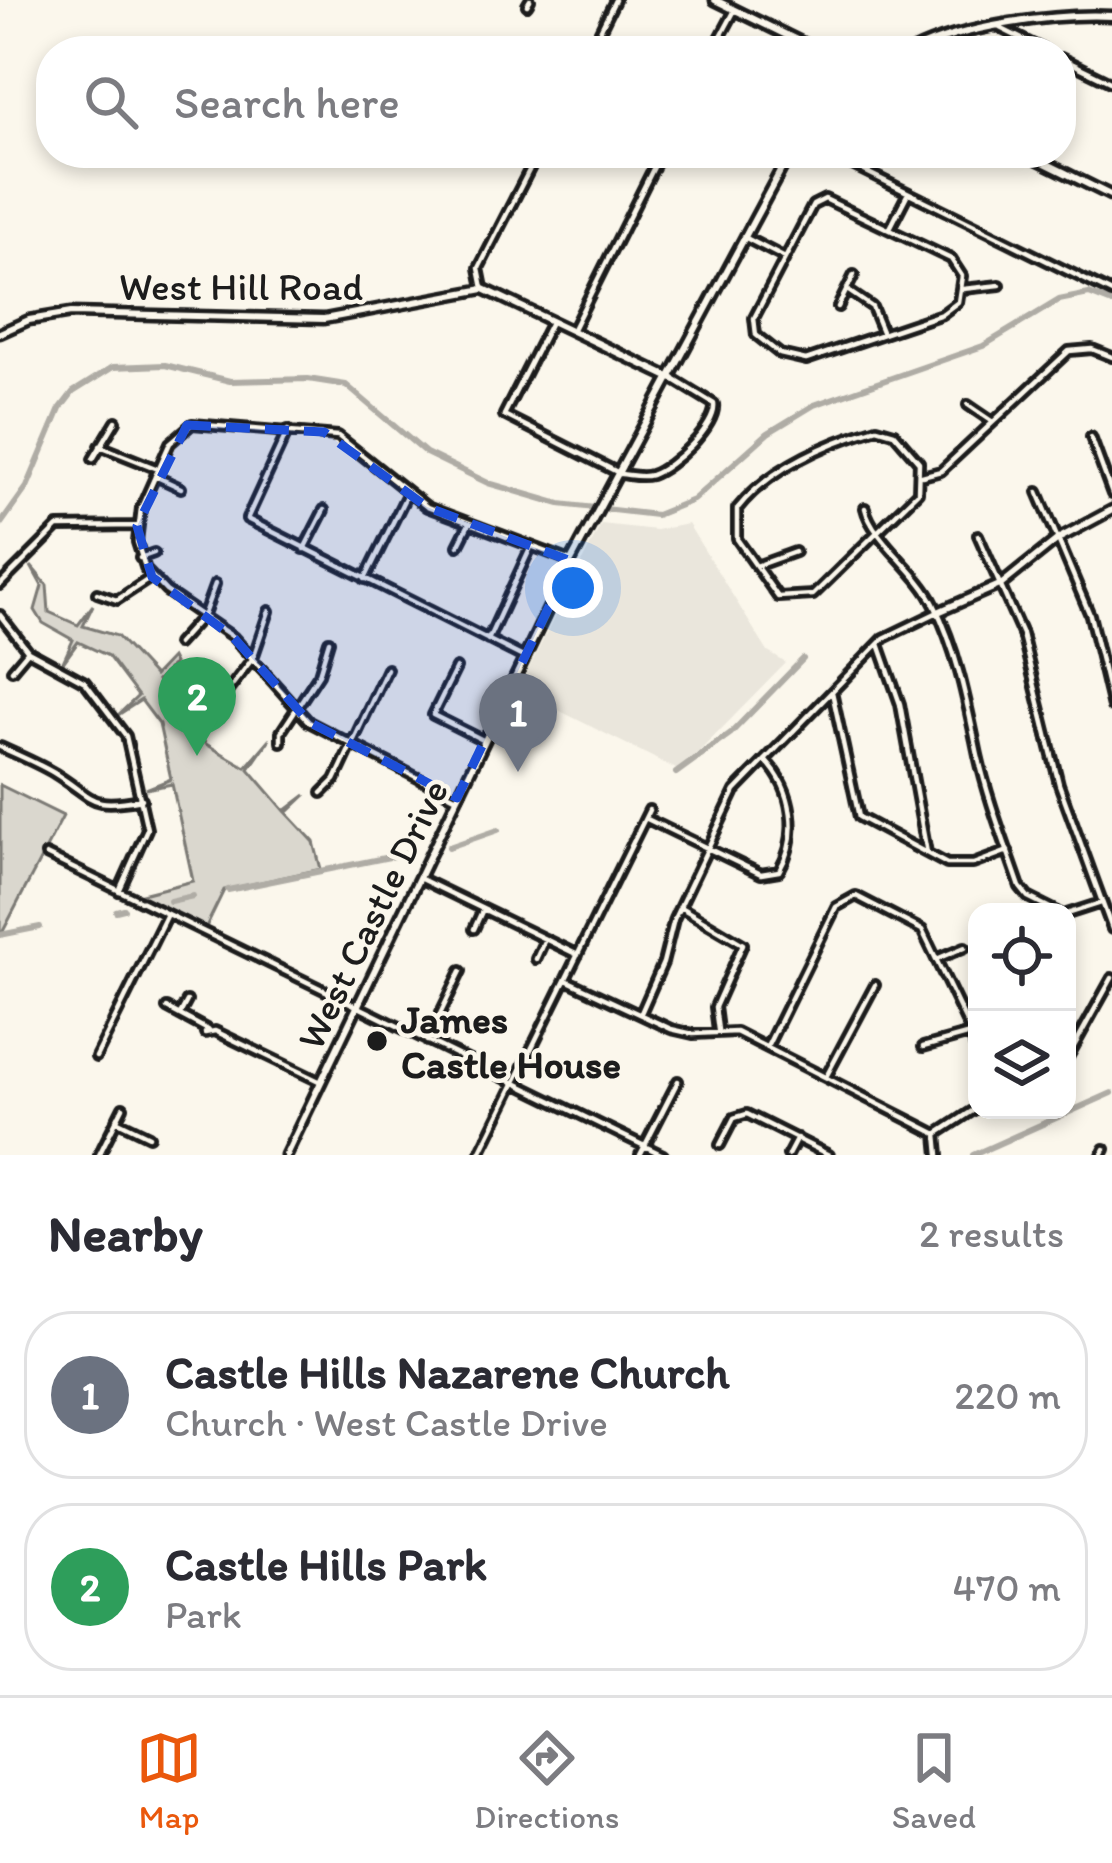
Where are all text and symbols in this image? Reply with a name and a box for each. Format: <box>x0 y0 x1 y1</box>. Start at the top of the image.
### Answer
search box <box>36 36 1076 168</box>
icon: search <box>78 69 144 135</box>
text: Search here <box>174 75 400 129</box>
street label: West Hill Road <box>119 263 363 310</box>
your location <box>543 558 603 618</box>
pin: 2 <box>158 657 236 756</box>
pin: 1 <box>479 673 557 772</box>
street label: West Castle Drive <box>287 772 458 1057</box>
map controls <box>968 903 1076 1119</box>
button: locate <box>968 903 1076 1011</box>
place label: James Castle House <box>400 996 621 1088</box>
button: layers <box>968 1011 1076 1119</box>
marker: James Castle House <box>364 1028 390 1054</box>
text: Nearby <box>48 1203 203 1264</box>
text: 2 results <box>919 1210 1064 1257</box>
text: Castle Hills Nazarene Church <box>165 1345 729 1399</box>
text: 1 <box>81 1372 99 1419</box>
text: 220 m <box>954 1372 1061 1419</box>
text: Church · West Castle Drive <box>165 1399 608 1446</box>
text: Castle Hills Park <box>165 1537 487 1591</box>
text: 2 <box>80 1564 100 1611</box>
text: 470 m <box>953 1564 1061 1611</box>
text: Park <box>165 1591 242 1638</box>
tab: Map <box>136 1725 202 1836</box>
tab: Directions <box>474 1725 619 1836</box>
tab: Saved <box>892 1725 976 1836</box>

